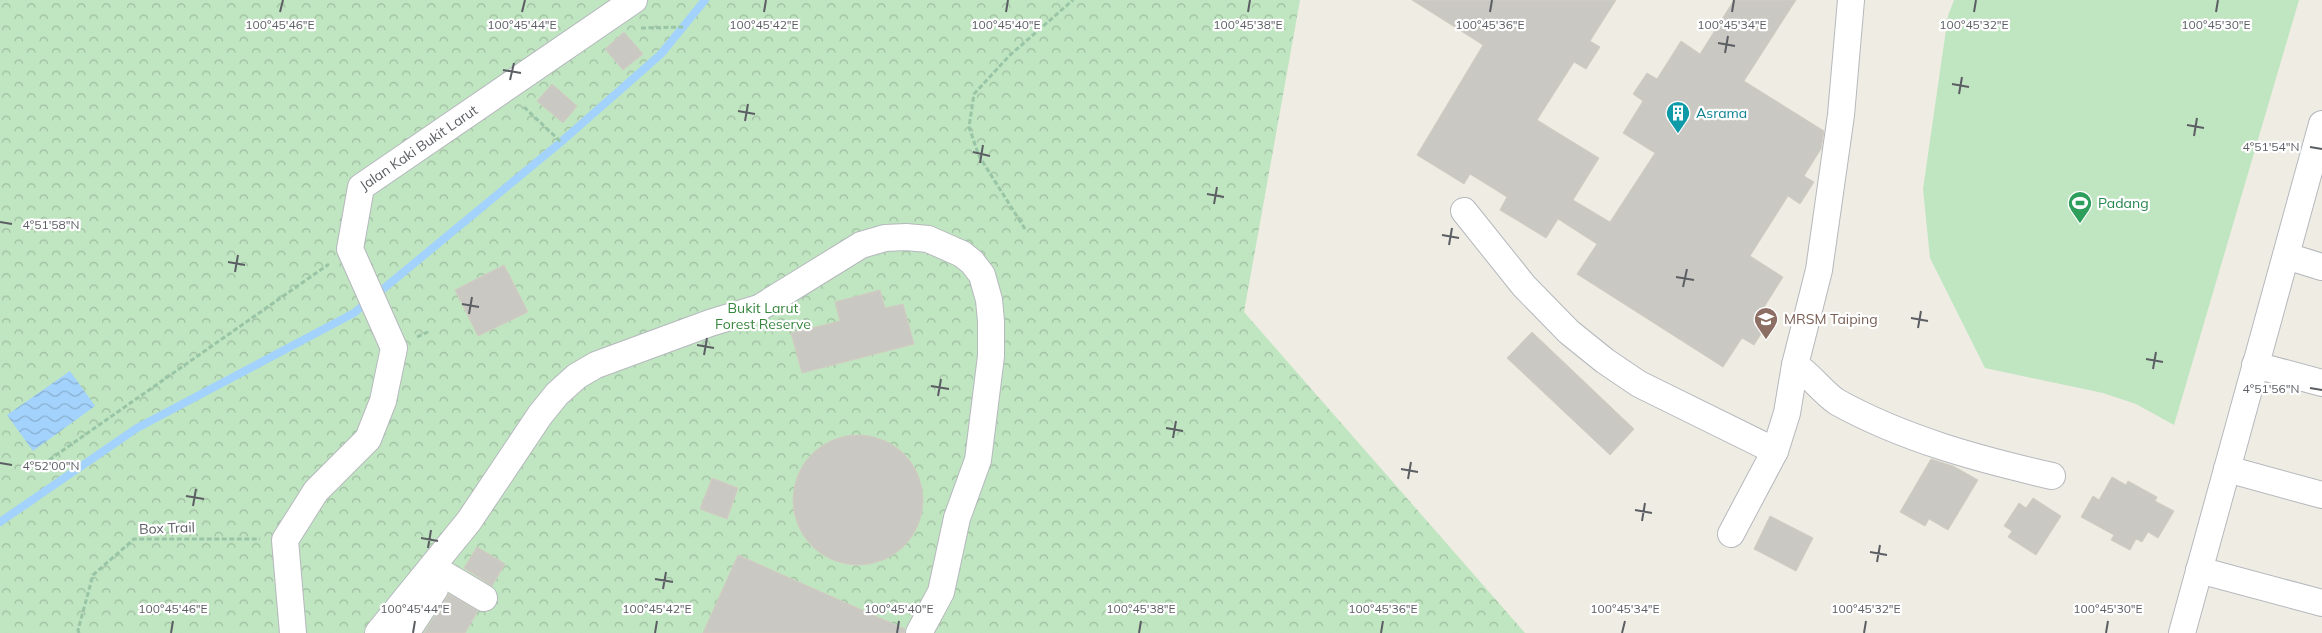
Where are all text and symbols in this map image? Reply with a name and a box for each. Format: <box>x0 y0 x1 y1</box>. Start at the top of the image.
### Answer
text: 100°45'46"E <box>245 17 315 32</box>
text: 100°45'44"E <box>487 17 557 32</box>
text: 100°45'42"E <box>729 17 799 32</box>
text: 100°45'40"E <box>971 17 1041 32</box>
text: 100°45'38"E <box>1213 17 1283 32</box>
text: 100°45'36"E <box>1455 17 1525 32</box>
text: 100°45'34"E <box>1697 17 1767 32</box>
text: 100°45'32"E <box>1939 17 2009 32</box>
text: 100°45'30"E <box>2181 17 2251 32</box>
building icon: Asrama <box>1665 100 1691 134</box>
street label: Jalan Kaki Bukit Larut <box>356 101 481 194</box>
place label: Asrama <box>1696 104 1747 122</box>
text: 4°51'54"N <box>2243 139 2299 154</box>
sports icon: Padang <box>2067 190 2093 224</box>
place label: Padang <box>2098 194 2149 212</box>
text: 4°51'58"N <box>23 217 79 232</box>
park label: Bukit Larut Forest Reserve <box>715 299 811 333</box>
school or university icon: MRSM Taiping <box>1753 306 1779 340</box>
place label: MRSM Taiping <box>1784 310 1878 328</box>
text: 4°51'56"N <box>2243 381 2299 396</box>
text: 4°52'00"N <box>23 458 79 473</box>
street label: Box Trail <box>139 518 195 538</box>
text: 100°45'46"E <box>138 601 208 616</box>
text: 100°45'44"E <box>380 601 450 616</box>
text: 100°45'42"E <box>622 601 692 616</box>
text: 100°45'40"E <box>864 601 934 616</box>
text: 100°45'38"E <box>1106 601 1176 616</box>
text: 100°45'36"E <box>1348 601 1418 616</box>
text: 100°45'34"E <box>1590 601 1660 616</box>
text: 100°45'32"E <box>1831 601 1901 616</box>
text: 100°45'30"E <box>2073 601 2143 616</box>

